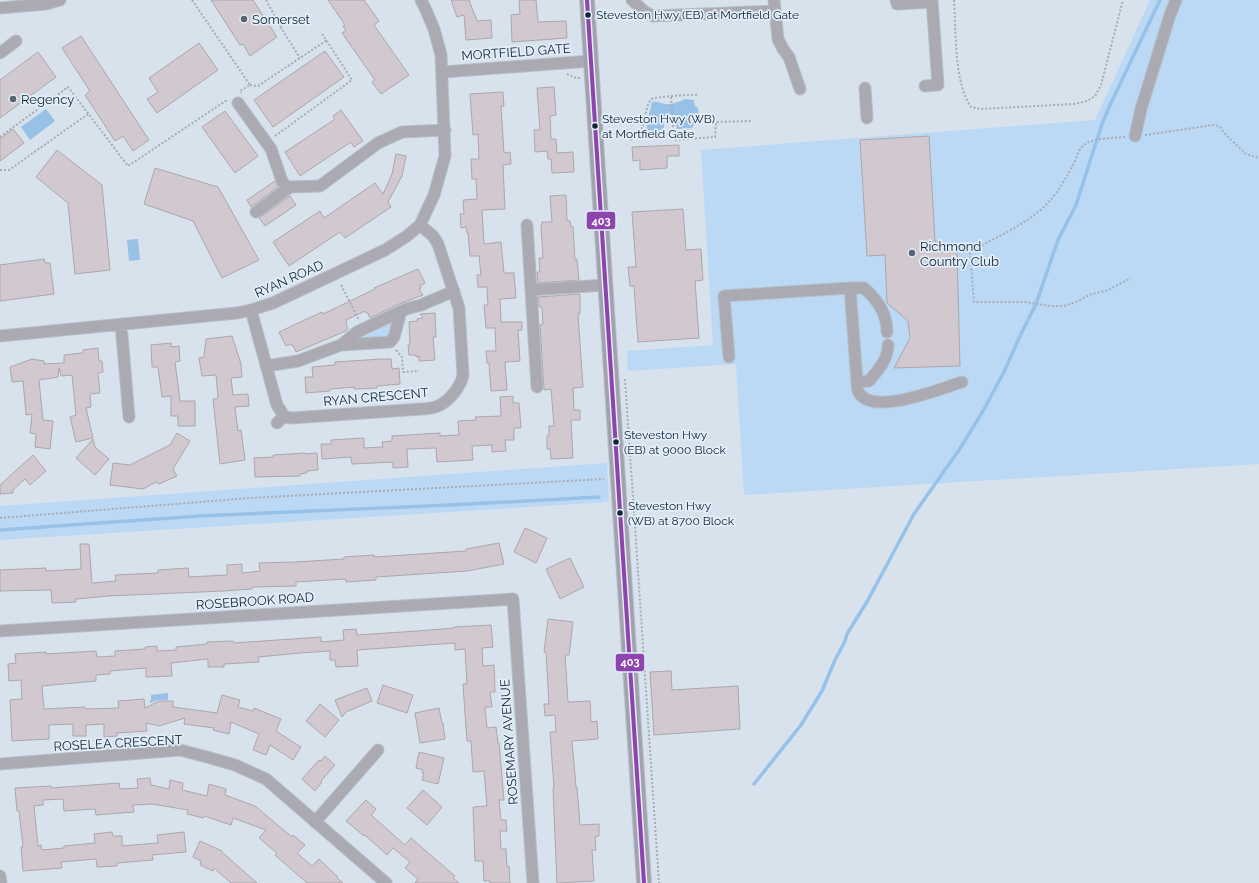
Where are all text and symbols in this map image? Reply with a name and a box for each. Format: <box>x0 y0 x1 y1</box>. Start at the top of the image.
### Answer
place label: Steveston Hwy (EB) at Mortfield Gate <box>596 8 799 22</box>
marker: Steveston Hwy (EB) at Mortfield Gate <box>583 10 593 20</box>
place label: Somerset <box>252 12 311 27</box>
marker: Somerset <box>239 14 249 24</box>
street label: MORTFIELD GATE <box>461 41 571 63</box>
place label: Regency <box>21 92 74 107</box>
marker: Regency <box>8 94 18 104</box>
place label: Steveston Hwy (WB) at Mortfield Gate <box>602 112 715 141</box>
marker: Steveston Hwy (WB) at Mortfield Gate <box>590 121 600 131</box>
line badge: 403 <box>586 211 616 230</box>
text: 403 <box>591 215 611 228</box>
place label: Richmond Country Club <box>920 239 999 269</box>
marker: Richmond Country Club <box>907 248 917 258</box>
street label: RYAN ROAD <box>252 257 326 301</box>
street label: RYAN CRESCENT <box>323 385 429 409</box>
place label: Steveston Hwy (EB) at 9000 Block <box>624 428 726 457</box>
marker: Steveston Hwy (EB) at 9000 Block <box>611 437 621 447</box>
place label: Steveston Hwy (WB) at 8700 Block <box>628 499 735 528</box>
marker: Steveston Hwy (WB) at 8700 Block <box>615 508 625 518</box>
street label: ROSEBROOK ROAD <box>195 589 315 613</box>
line badge: 403 <box>615 653 645 672</box>
text: 403 <box>620 656 640 669</box>
street label: ROSEMARY AVENUE <box>497 679 521 805</box>
street label: ROSELEA CRESCENT <box>53 732 183 754</box>

